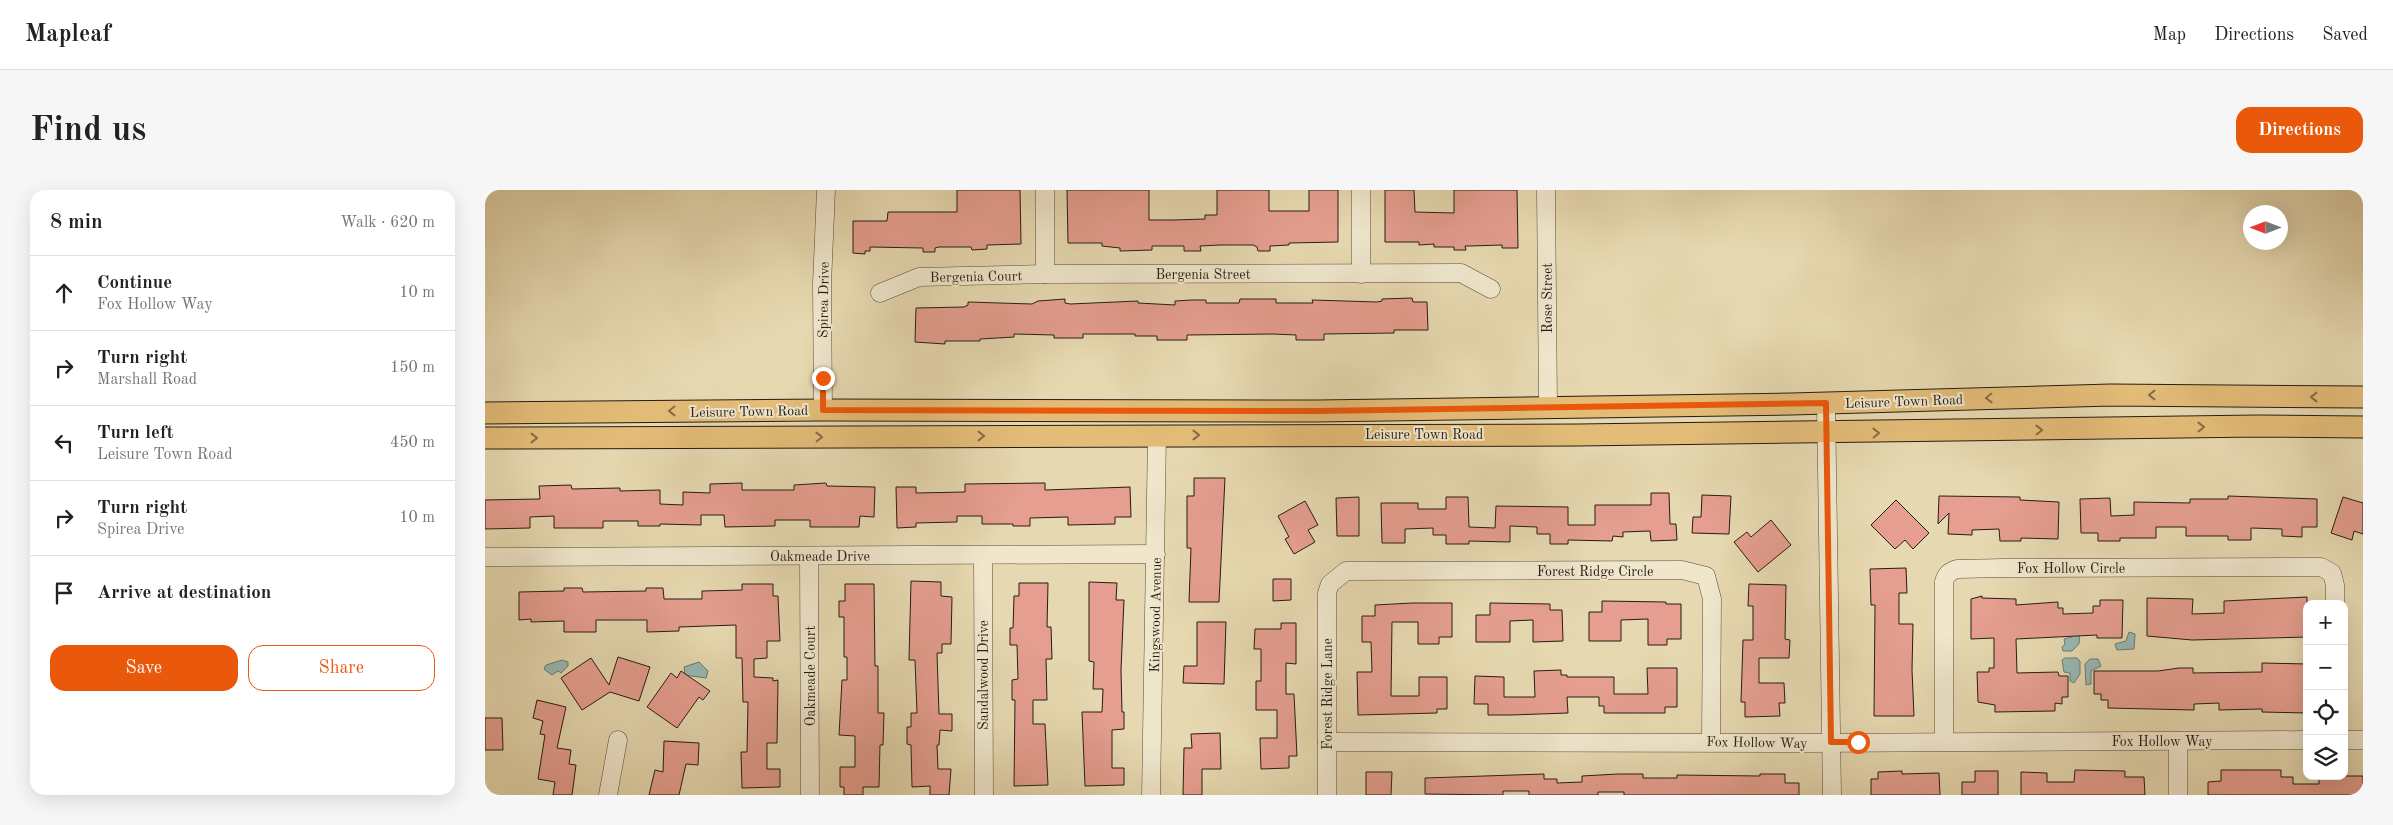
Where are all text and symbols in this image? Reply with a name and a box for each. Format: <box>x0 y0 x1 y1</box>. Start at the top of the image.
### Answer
text: Mapleaf <box>25 23 111 47</box>
text: Map <box>2153 26 2186 44</box>
text: Directions <box>2214 26 2294 44</box>
text: Saved <box>2322 26 2368 44</box>
button: Directions <box>2236 107 2363 153</box>
text: Find us <box>30 113 146 148</box>
north arrow <box>2243 205 2288 250</box>
text: 8 min <box>50 212 103 233</box>
text: Walk · 620 m <box>340 215 435 231</box>
street label: Spirea Drive <box>816 262 832 338</box>
street label: Rose Street <box>1541 263 1555 333</box>
street label: Bergenia Street <box>1155 268 1251 282</box>
street label: Bergenia Court <box>930 269 1022 285</box>
text: Continue <box>97 274 172 293</box>
icon: ahead <box>50 279 78 307</box>
text: 10 m <box>399 285 435 301</box>
text: Fox Hollow Way <box>97 297 213 313</box>
text: Turn right <box>97 349 187 368</box>
icon: right <box>50 354 78 382</box>
text: 150 m <box>390 360 435 376</box>
route end <box>812 367 835 390</box>
text: Marshall Road <box>97 372 197 388</box>
one-way arrow <box>2148 390 2156 401</box>
one-way arrow <box>2310 392 2318 402</box>
street label: Leisure Town Road <box>1845 393 1964 411</box>
one-way arrow <box>1985 393 1993 404</box>
street label: Leisure Town Road <box>690 404 808 420</box>
one-way arrow <box>668 406 676 416</box>
one-way arrow <box>2198 422 2205 432</box>
text: Turn left <box>97 424 174 443</box>
one-way arrow <box>2035 425 2043 435</box>
one-way arrow <box>1872 427 1880 438</box>
street label: Leisure Town Road <box>1365 428 1483 442</box>
icon: left <box>50 429 78 457</box>
one-way arrow <box>1192 430 1200 440</box>
one-way arrow <box>978 431 985 441</box>
one-way arrow <box>815 432 823 442</box>
one-way arrow <box>530 433 538 443</box>
text: 450 m <box>390 435 435 451</box>
text: Leisure Town Road <box>97 447 233 463</box>
text: Turn right <box>97 499 187 518</box>
icon: right <box>50 504 78 532</box>
text: 10 m <box>399 510 435 526</box>
text: Spirea Drive <box>97 522 184 538</box>
street label: Oakmeade Drive <box>770 550 870 564</box>
street label: Kingswood Avenue <box>1148 557 1164 673</box>
street label: Fox Hollow Circle <box>2017 562 2125 576</box>
street label: Forest Ridge Circle <box>1537 565 1653 579</box>
icon: arrive <box>50 579 78 607</box>
text: Arrive at destination <box>97 584 271 603</box>
map controls <box>2303 600 2348 780</box>
button: + <box>2303 600 2348 645</box>
street label: Sandalwood Drive <box>977 620 991 730</box>
street label: Oakmeade Court <box>804 626 818 726</box>
street label: Forest Ridge Lane <box>1321 638 1335 750</box>
button: Save <box>50 645 238 691</box>
button: Share <box>248 645 435 691</box>
button: − <box>2303 645 2348 690</box>
button: locate <box>2303 690 2348 735</box>
route start <box>1847 731 1870 754</box>
street label: Fox Hollow Way <box>1706 735 1808 751</box>
street label: Fox Hollow Way <box>2111 735 2213 749</box>
button: layers <box>2303 735 2348 780</box>

